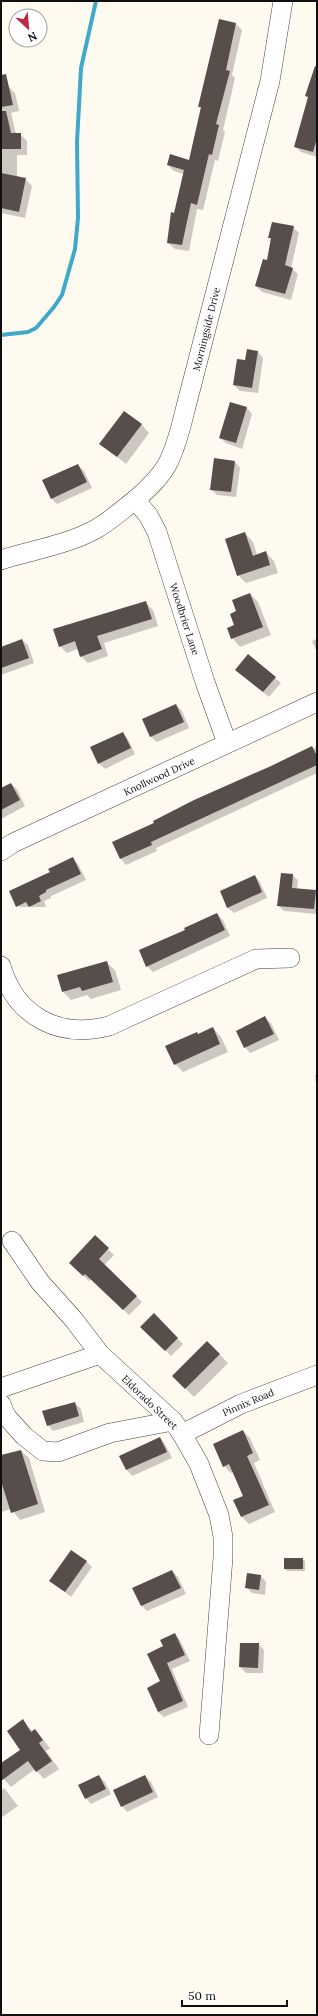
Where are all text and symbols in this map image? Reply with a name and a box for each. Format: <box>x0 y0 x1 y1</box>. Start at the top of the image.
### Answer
north arrow <box>8 8 48 48</box>
text: N <box>25 29 39 45</box>
street label: Morningside Drive <box>190 285 223 373</box>
street label: Woodbrier Lane <box>167 581 203 657</box>
street label: Knollwood Drive <box>121 754 198 799</box>
street label: Eldorado Street <box>119 1372 181 1432</box>
street label: Pinnix Road <box>220 1386 276 1419</box>
scale bar <box>182 1982 287 2008</box>
text: 50 m <box>188 1988 216 2003</box>

